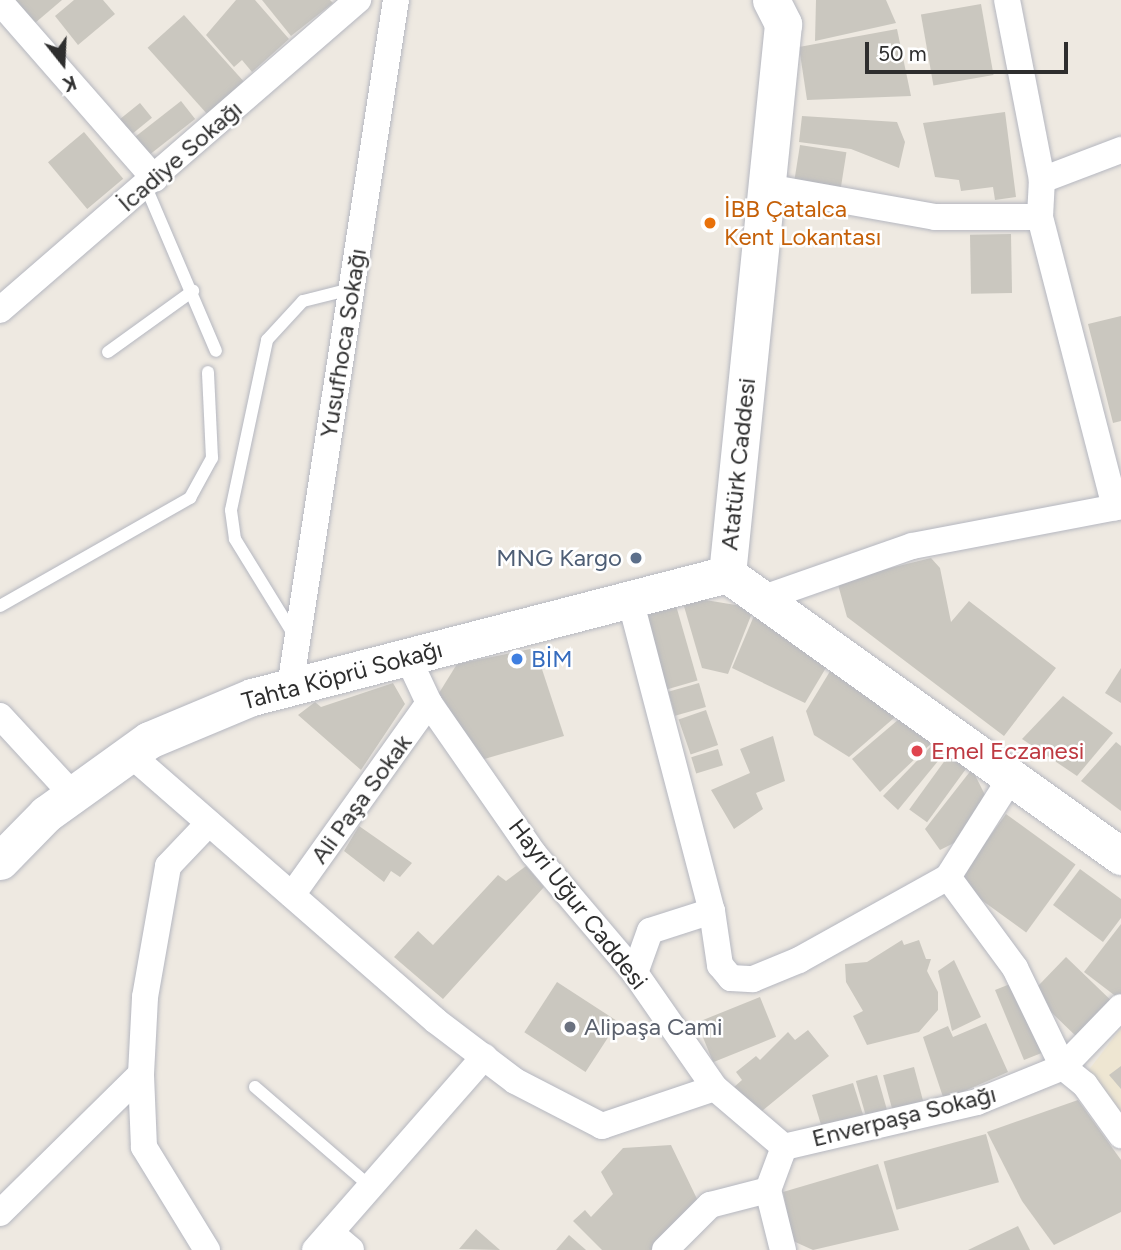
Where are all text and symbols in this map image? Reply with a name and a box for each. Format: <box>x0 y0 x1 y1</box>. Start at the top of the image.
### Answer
north arrow <box>28 28 98 98</box>
scale bar <box>869 28 1072 72</box>
text: 50 m <box>878 41 927 66</box>
text: K <box>60 71 79 96</box>
street label: İcadiye Sokağı <box>112 94 248 218</box>
place label: İBB Çatalca Kent Lokantası <box>724 195 881 251</box>
marker: İBB Çatalca Kent Lokantası <box>702 215 718 231</box>
street label: Yusufhoca Sokağı <box>314 246 372 440</box>
street label: Atatürk Caddesi <box>715 376 761 552</box>
place label: MNG Kargo <box>496 544 622 572</box>
marker: MNG Kargo <box>628 550 644 566</box>
street label: Tahta Köprü Sokağı <box>239 634 445 716</box>
place label: BİM <box>531 645 572 673</box>
marker: BİM <box>509 651 525 667</box>
street label: Ali Paşa Sokak <box>305 729 417 869</box>
place label: Emel Eczanesi <box>931 737 1084 765</box>
marker: Emel Eczanesi <box>909 743 925 759</box>
street label: Hayri Uğur Caddesi <box>503 813 653 995</box>
place label: Alipaşa Cami <box>584 1013 723 1041</box>
marker: Alipaşa Cami <box>562 1019 578 1035</box>
street label: Enverpaşa Sokağı <box>809 1079 999 1153</box>

